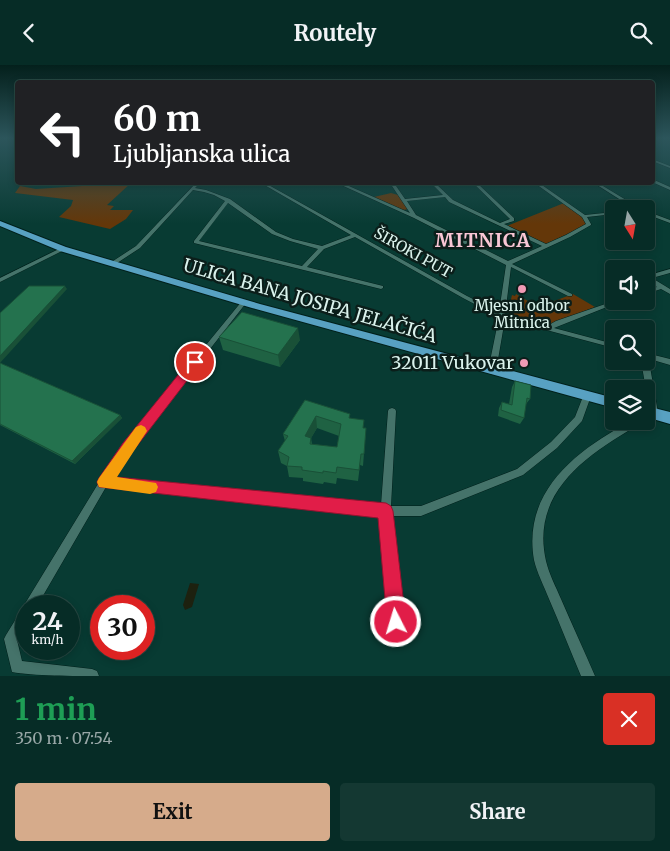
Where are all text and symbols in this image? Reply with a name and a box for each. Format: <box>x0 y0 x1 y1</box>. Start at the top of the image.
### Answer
icon: back <box>15 19 43 47</box>
text: Routely <box>294 19 376 47</box>
icon: search <box>627 19 655 47</box>
text: 60 m <box>113 97 201 141</box>
icon: left <box>30 100 95 165</box>
text: Ljubljanska ulica <box>113 140 290 168</box>
north arrow <box>605 200 655 250</box>
map controls <box>605 200 655 430</box>
street label: ŠIROKI PUT <box>371 222 457 282</box>
district label: MITNICA <box>435 228 531 252</box>
street label: ULICA BANA JOSIPA JELAČIĆA <box>181 253 440 348</box>
button: sound <box>605 260 655 310</box>
marker: Mjesni odbor Mitnica <box>516 283 528 295</box>
place label: Mjesni odbor Mitnica <box>474 296 570 332</box>
button: search <box>605 320 655 370</box>
pin <box>174 341 216 383</box>
icon: arrive <box>181 348 209 376</box>
place label: 32011 Vukovar <box>391 351 514 374</box>
marker: 32011 Vukovar <box>518 357 530 369</box>
button: layers <box>605 380 655 430</box>
speed limit sign: 30 <box>90 595 155 660</box>
position arrow <box>369 595 421 647</box>
text: 24 <box>32 605 63 637</box>
text: km/h <box>32 632 63 647</box>
text: 1 min <box>15 690 97 728</box>
button: close <box>603 693 655 745</box>
text: 350 m · 07:54 <box>15 728 112 748</box>
button: Exit <box>15 783 330 841</box>
button: Share <box>340 783 655 841</box>

